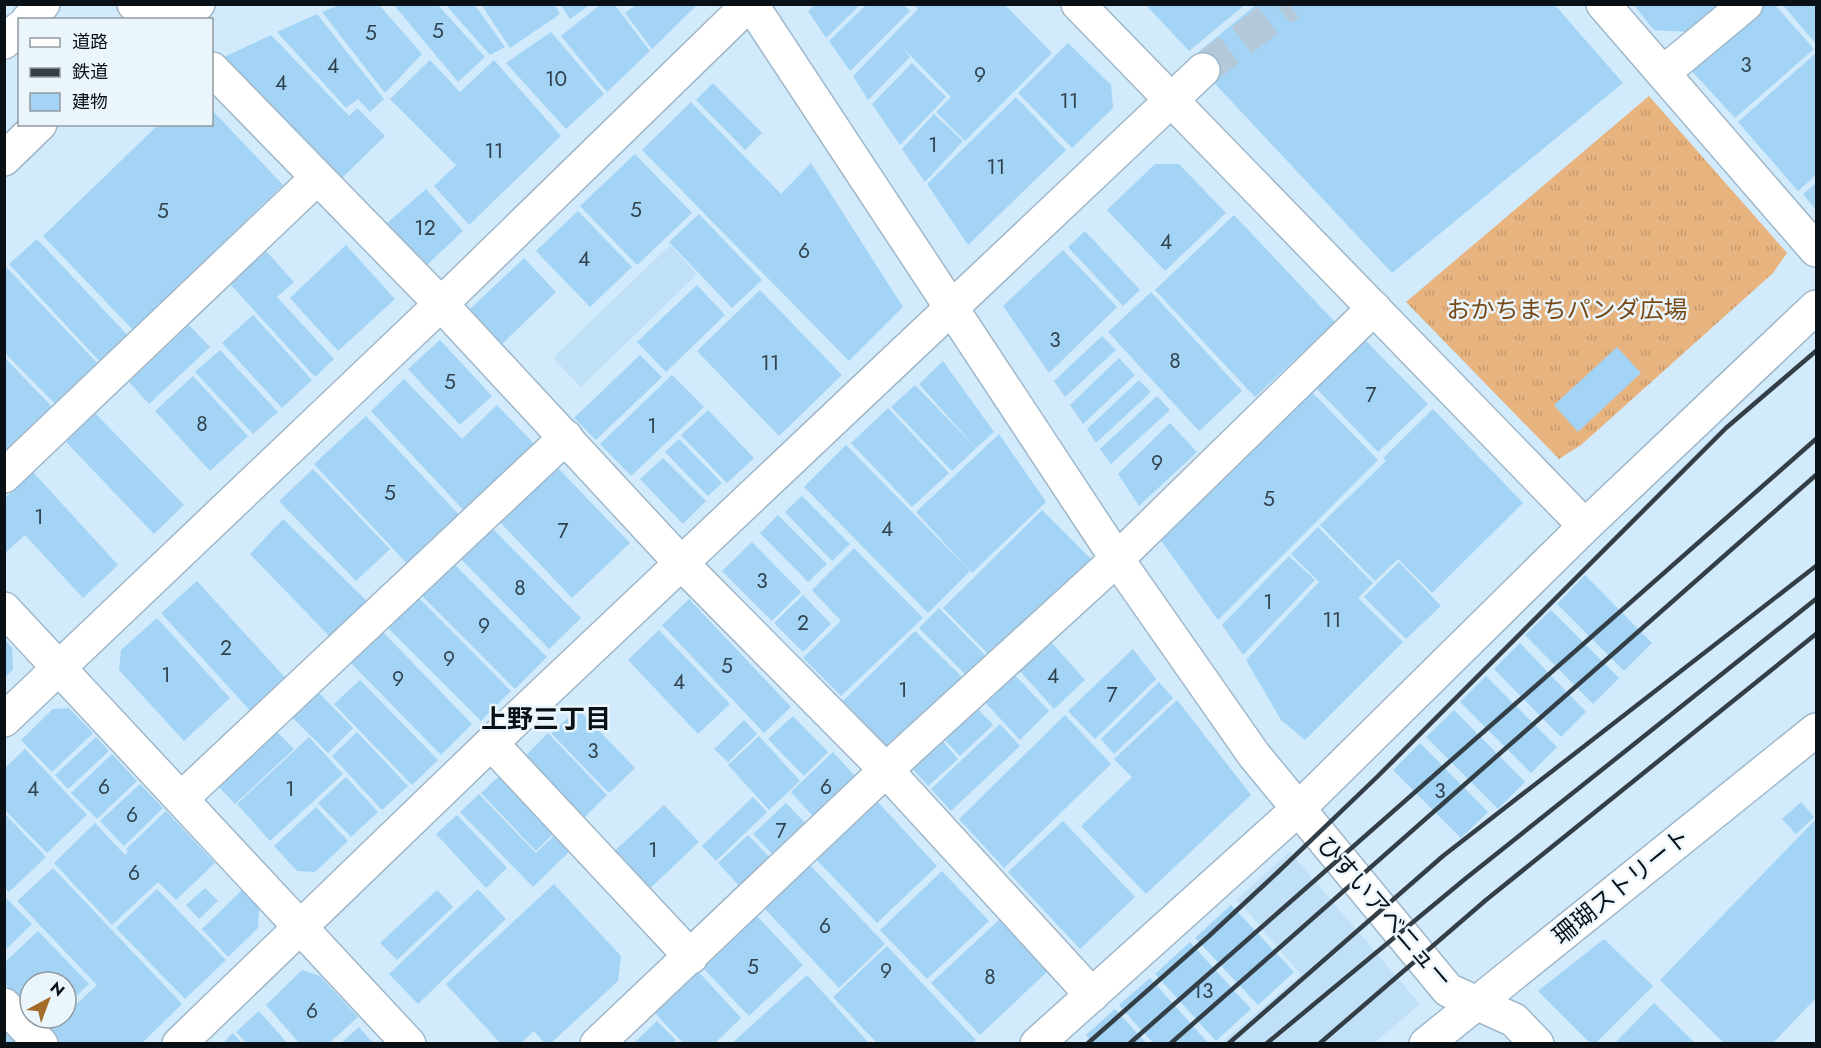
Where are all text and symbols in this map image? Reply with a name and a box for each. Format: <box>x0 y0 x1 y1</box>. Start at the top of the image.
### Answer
house number: 5 <box>432 16 444 46</box>
legend <box>18 18 213 126</box>
house number: 5 <box>365 18 377 48</box>
text: 道路 <box>72 29 108 55</box>
house number: 3 <box>1740 50 1752 80</box>
house number: 4 <box>327 51 339 81</box>
text: 鉄道 <box>72 59 108 85</box>
house number: 9 <box>974 60 986 90</box>
house number: 10 <box>545 64 567 94</box>
house number: 4 <box>275 68 287 98</box>
house number: 11 <box>1060 86 1078 116</box>
text: 建物 <box>72 89 108 115</box>
house number: 1 <box>928 130 938 160</box>
house number: 11 <box>485 136 503 166</box>
house number: 11 <box>987 152 1005 182</box>
house number: 5 <box>630 195 642 225</box>
house number: 5 <box>157 196 169 226</box>
house number: 12 <box>414 213 436 243</box>
house number: 4 <box>1160 227 1172 257</box>
house number: 6 <box>798 236 810 266</box>
house number: 4 <box>578 244 590 274</box>
park label: おかちまちパンダ広場 <box>1446 292 1688 327</box>
house number: 3 <box>1049 325 1061 355</box>
house number: 8 <box>1169 346 1181 376</box>
house number: 11 <box>761 348 779 378</box>
house number: 5 <box>444 367 456 397</box>
house number: 7 <box>1365 380 1377 410</box>
house number: 8 <box>196 409 208 439</box>
house number: 1 <box>647 411 657 441</box>
house number: 9 <box>1151 448 1163 478</box>
house number: 5 <box>384 478 396 508</box>
house number: 5 <box>1263 484 1275 514</box>
house number: 1 <box>34 502 44 532</box>
house number: 4 <box>881 514 893 544</box>
house number: 7 <box>557 516 569 546</box>
house number: 3 <box>756 566 768 596</box>
house number: 8 <box>514 573 526 603</box>
house number: 1 <box>1263 587 1273 617</box>
house number: 11 <box>1323 605 1341 635</box>
house number: 2 <box>797 608 809 638</box>
house number: 9 <box>478 611 490 641</box>
house number: 2 <box>220 633 232 663</box>
house number: 9 <box>443 644 455 674</box>
house number: 5 <box>721 651 733 681</box>
house number: 1 <box>161 660 171 690</box>
house number: 4 <box>1047 661 1059 691</box>
house number: 9 <box>392 664 404 694</box>
house number: 4 <box>673 667 685 697</box>
house number: 1 <box>898 675 908 705</box>
house number: 7 <box>1106 680 1118 710</box>
district label: 上野三丁目 <box>481 700 611 738</box>
house number: 3 <box>587 736 599 766</box>
house number: 6 <box>98 772 110 802</box>
house number: 6 <box>820 772 832 802</box>
house number: 4 <box>27 774 39 804</box>
house number: 1 <box>285 774 295 804</box>
house number: 3 <box>1434 776 1446 806</box>
house number: 6 <box>126 800 138 830</box>
house number: 7 <box>775 816 787 846</box>
street label: 珊瑚ストリート <box>1545 820 1697 952</box>
street label: ひすいアベニュー <box>1309 828 1461 996</box>
house number: 1 <box>648 835 658 865</box>
house number: 6 <box>128 858 140 888</box>
house number: 6 <box>819 911 831 941</box>
house number: 5 <box>747 952 759 982</box>
house number: 9 <box>880 956 892 986</box>
house number: 8 <box>984 962 996 992</box>
north arrow <box>18 970 78 1030</box>
text: N <box>45 976 70 1002</box>
house number: 13 <box>1193 976 1213 1006</box>
house number: 6 <box>306 996 318 1026</box>

